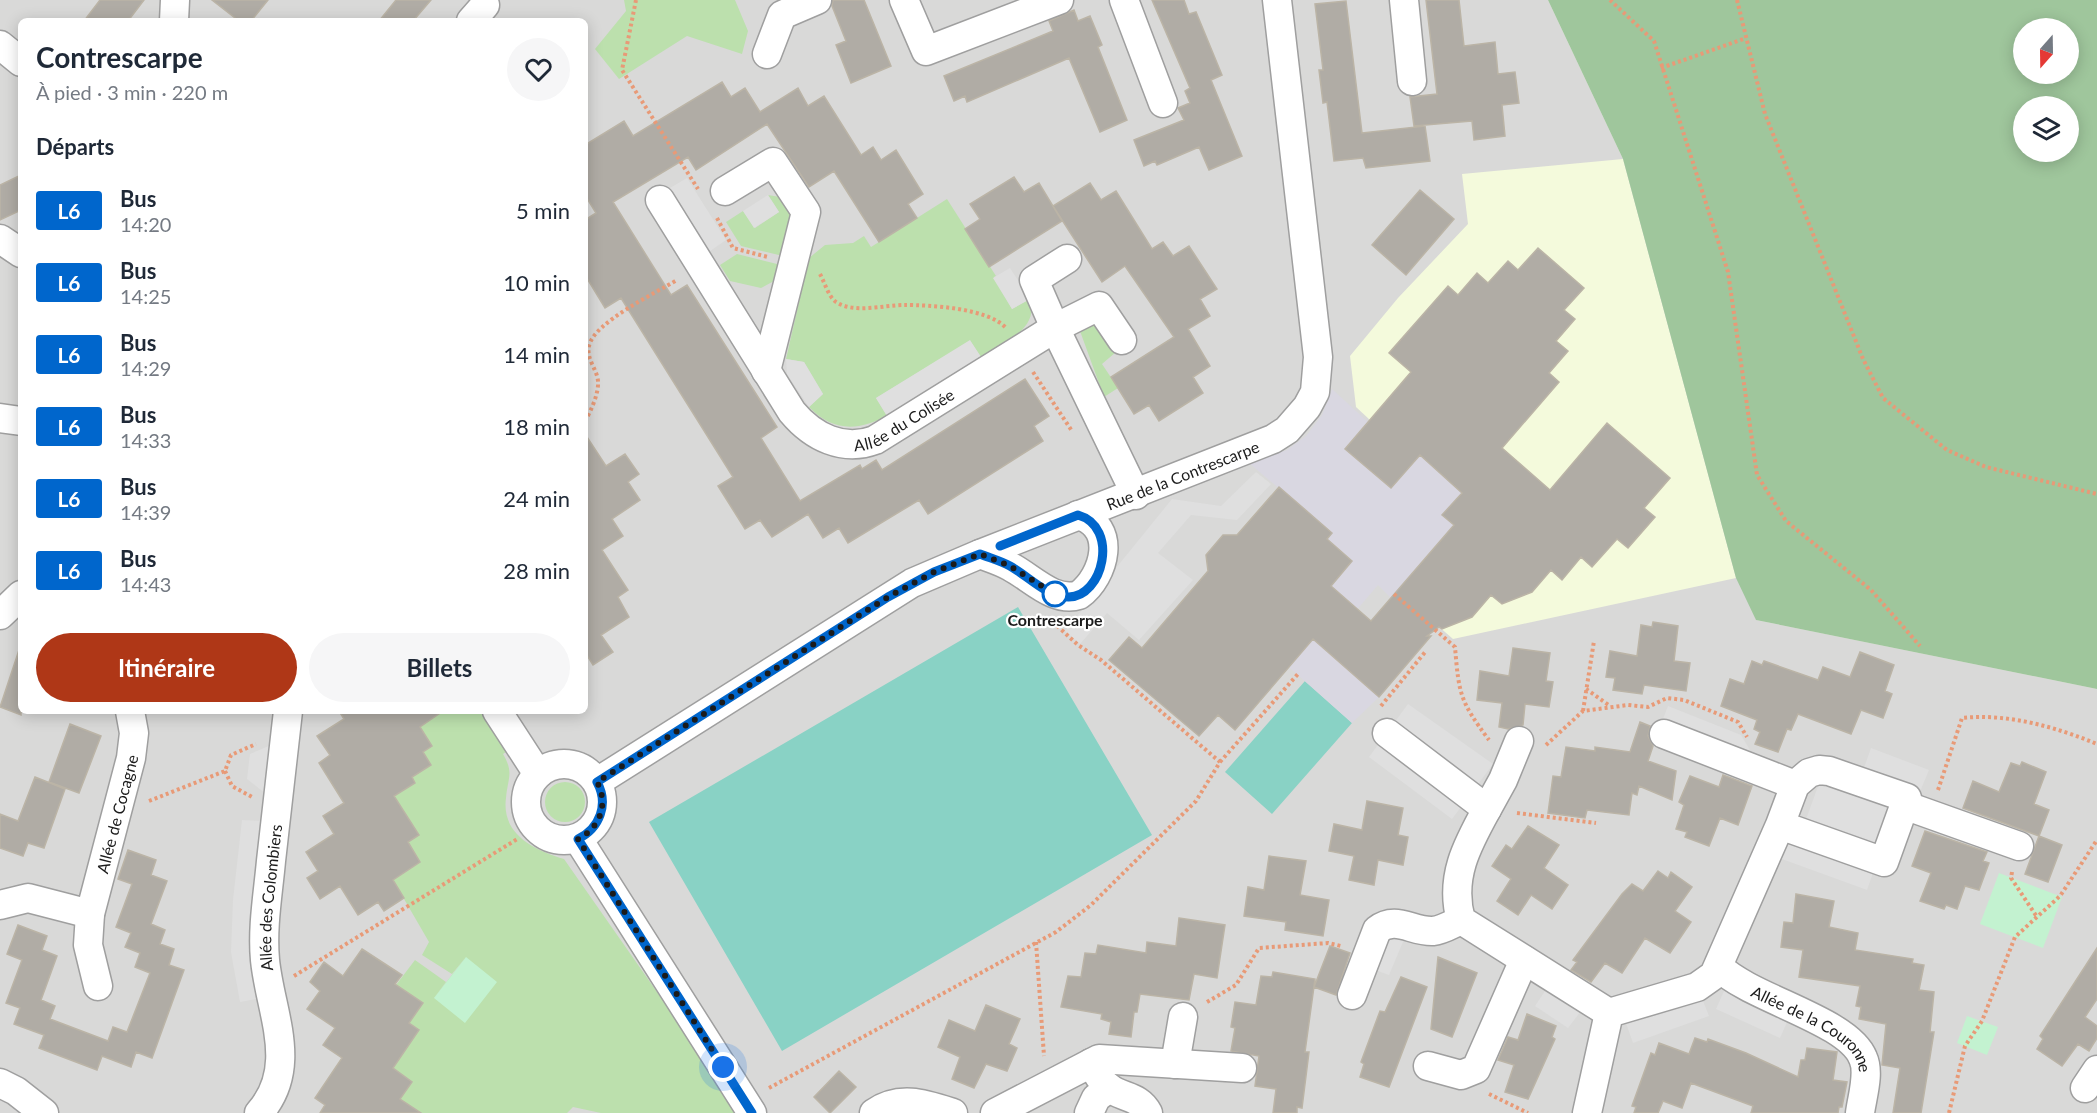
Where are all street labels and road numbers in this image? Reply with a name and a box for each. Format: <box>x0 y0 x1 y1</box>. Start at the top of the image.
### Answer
street label: Allée du Colisée <box>853 384 957 454</box>
street label: Rue de la Contrescarpe <box>1103 436 1262 513</box>
street label: Allée de Cocagne <box>92 752 141 875</box>
street label: Allée des Colombiers <box>255 823 285 972</box>
street label: Allée de la Couronne <box>1749 981 1875 1073</box>

